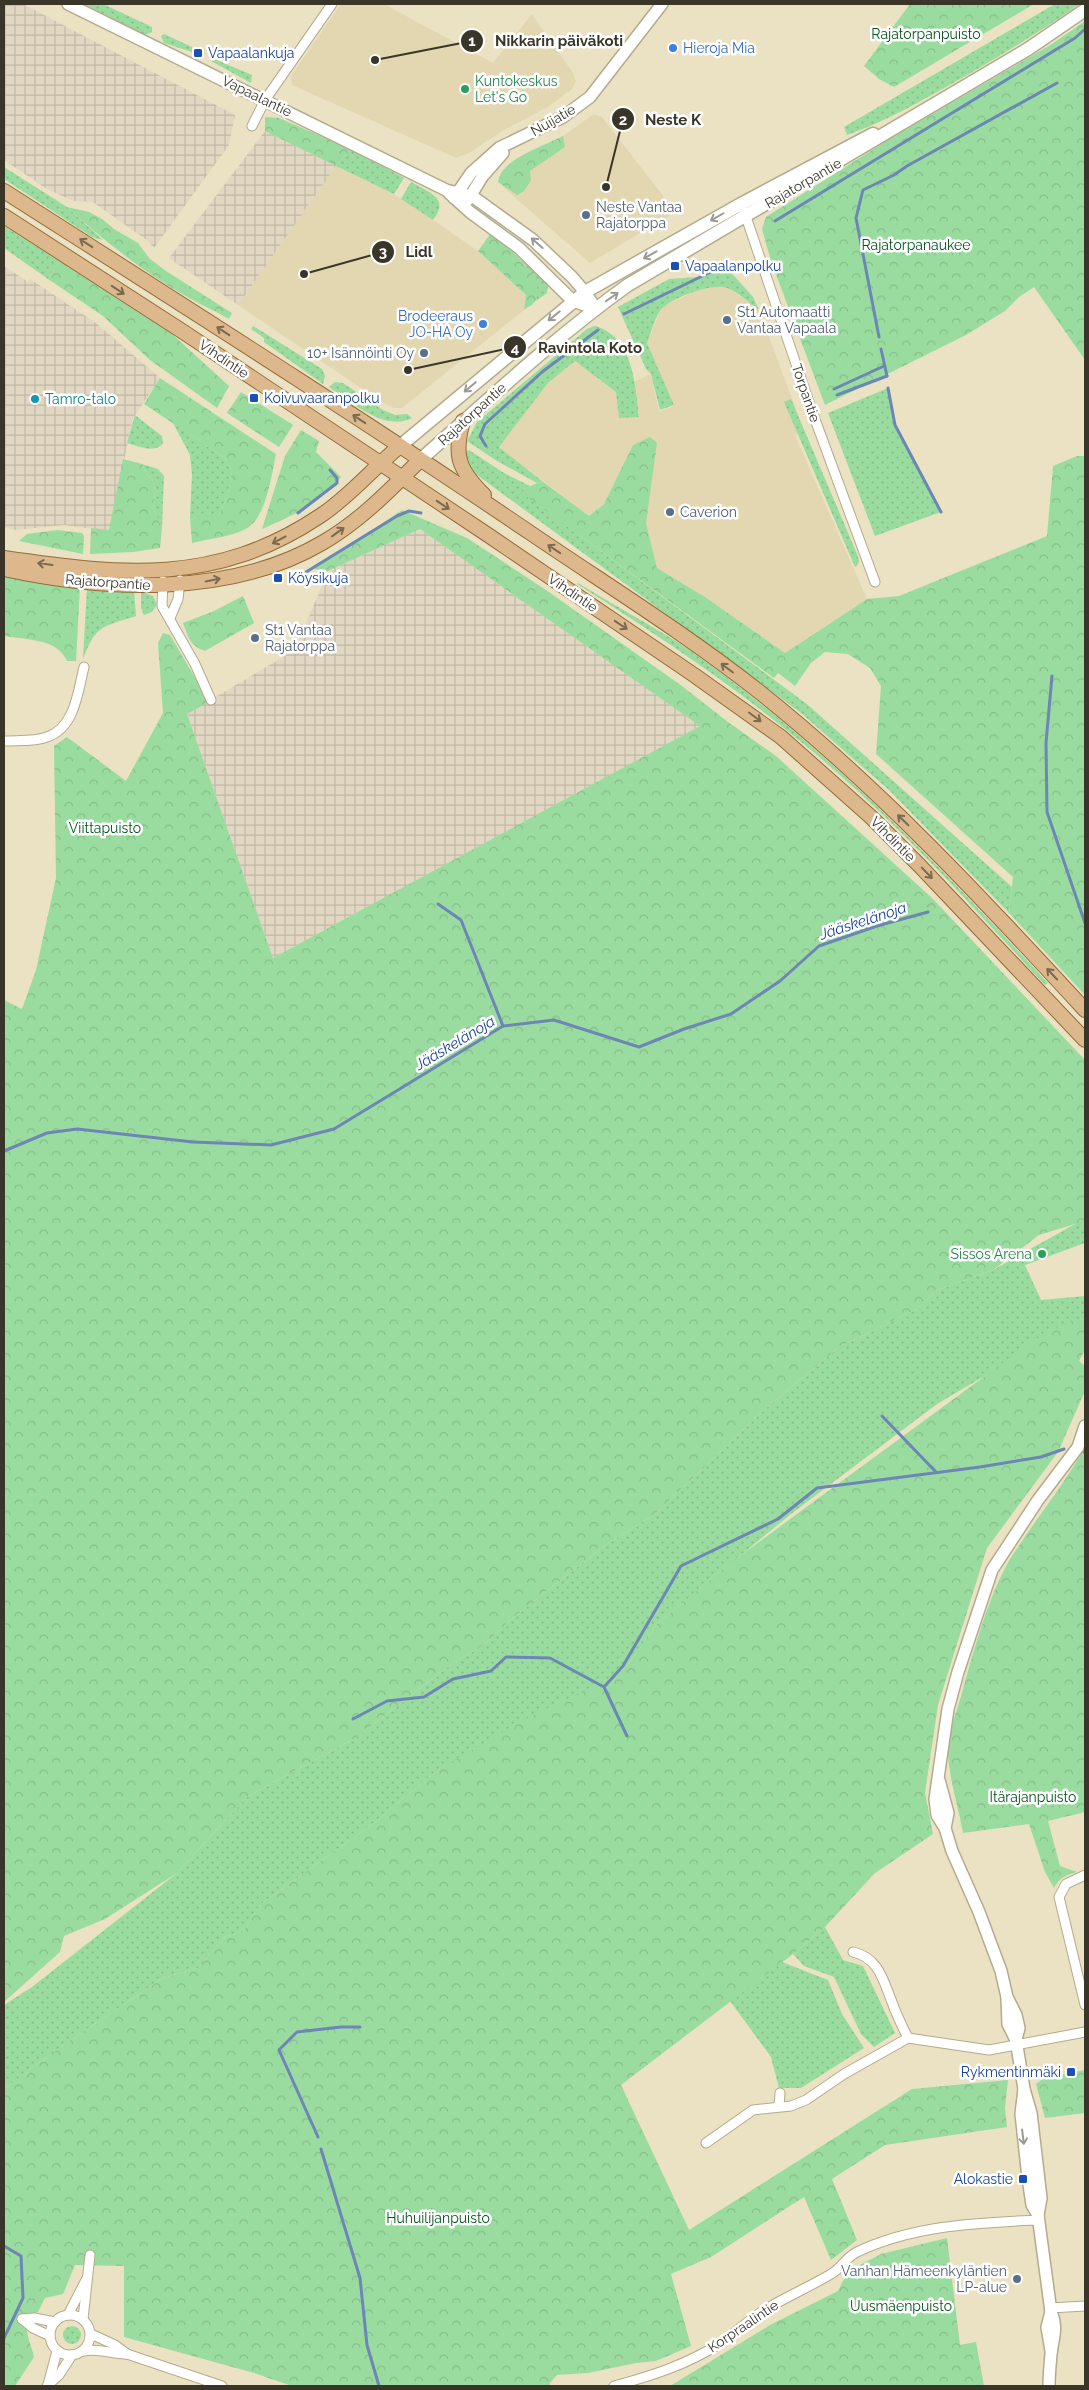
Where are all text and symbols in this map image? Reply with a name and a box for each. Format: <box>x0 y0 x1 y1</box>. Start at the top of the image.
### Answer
callout: Nikkarin päiväkoti <box>460 26 633 56</box>
park label: Rajatorpanpuisto <box>871 26 981 42</box>
text: 1 <box>468 32 476 50</box>
text: Nikkarin päiväkoti <box>495 32 623 50</box>
place label: Hieroja Mia <box>683 40 755 56</box>
marker: Hieroja Mia <box>667 42 679 54</box>
place label: Vapaalankuja <box>208 45 294 61</box>
marker: Vapaalankuja <box>192 47 204 59</box>
street label: Vapaalantie <box>219 72 295 120</box>
place label: Kuntokeskus Let's Go <box>475 73 558 105</box>
marker: Kuntokeskus Let's Go <box>459 83 471 95</box>
street label: Nuijatie <box>528 101 578 139</box>
callout: Neste K <box>610 104 711 134</box>
text: 2 <box>619 111 627 129</box>
text: Neste K <box>645 111 702 129</box>
street label: Rajatorpantie <box>762 155 844 211</box>
place label: Neste Vantaa Rajatorppa <box>596 199 682 231</box>
marker: Neste Vantaa Rajatorppa <box>580 209 592 221</box>
one-way arrow <box>710 213 724 223</box>
callout: Lidl <box>370 237 442 267</box>
one-way arrow <box>530 237 543 249</box>
park label: Rajatorpanaukee <box>861 237 971 253</box>
one-way arrow <box>79 238 93 248</box>
text: 3 <box>379 243 387 261</box>
text: Lidl <box>405 243 433 261</box>
one-way arrow <box>643 251 658 260</box>
place label: Vapaalanpolku <box>685 258 781 274</box>
marker: Vapaalanpolku <box>669 260 681 272</box>
one-way arrow <box>111 285 125 295</box>
one-way arrow <box>605 292 619 302</box>
place label: St1 Automaatti Vantaa Vapaala <box>737 304 836 336</box>
place label: Brodeeraus JO-HA Oy <box>398 308 473 340</box>
one-way arrow <box>548 311 561 322</box>
marker: St1 Automaatti Vantaa Vapaala <box>721 314 733 326</box>
marker: Brodeeraus JO-HA Oy <box>477 318 489 330</box>
one-way arrow <box>216 326 230 336</box>
callout: Ravintola Koto <box>503 332 652 362</box>
street label: Vihdintie <box>196 337 252 381</box>
text: 4 <box>511 339 520 357</box>
text: Ravintola Koto <box>538 339 642 357</box>
place label: 10+ Isännöinti Oy <box>307 345 414 361</box>
marker: 10+ Isännöinti Oy <box>418 347 430 359</box>
street label: Torpantie <box>789 362 823 424</box>
street label: Rajatorpantie <box>435 379 509 449</box>
one-way arrow <box>463 381 476 393</box>
place label: Koivuvaaranpolku <box>264 390 379 406</box>
place label: Tamro-talo <box>45 391 116 407</box>
marker: Koivuvaaranpolku <box>248 392 260 404</box>
marker: Tamro-talo <box>29 393 41 405</box>
one-way arrow <box>352 414 366 425</box>
one-way arrow <box>435 500 449 510</box>
place label: Caverion <box>680 504 737 520</box>
marker: Caverion <box>664 506 676 518</box>
one-way arrow <box>331 527 345 537</box>
one-way arrow <box>272 536 287 545</box>
one-way arrow <box>548 544 562 554</box>
one-way arrow <box>37 558 53 568</box>
place label: Köysikuja <box>288 570 348 586</box>
street label: Rajatorpantie <box>65 571 151 593</box>
street label: Vihdintie <box>545 571 601 615</box>
marker: Köysikuja <box>272 572 284 584</box>
one-way arrow <box>204 575 220 585</box>
one-way arrow <box>614 620 628 630</box>
place label: St1 Vantaa Rajatorppa <box>265 622 335 654</box>
marker: St1 Vantaa Rajatorppa <box>249 632 261 644</box>
one-way arrow <box>721 662 734 673</box>
one-way arrow <box>748 712 761 723</box>
street label: Vihdintie <box>867 813 919 865</box>
one-way arrow <box>896 814 909 826</box>
park label: Viittapuisto <box>69 820 141 836</box>
one-way arrow <box>921 867 933 879</box>
water label: Jääskelänoja <box>816 899 909 944</box>
one-way arrow <box>1046 968 1058 981</box>
water label: Jääskelänoja <box>411 1012 498 1074</box>
place label: Sissos Arena <box>951 1246 1032 1262</box>
marker: Sissos Arena <box>1036 1248 1048 1260</box>
park label: Itärajanpuisto <box>990 1789 1076 1805</box>
place label: Rykmentinmäki <box>961 2064 1061 2080</box>
marker: Rykmentinmäki <box>1065 2066 1077 2078</box>
one-way arrow <box>1018 2129 1028 2145</box>
place label: Alokastie <box>954 2171 1013 2187</box>
marker: Alokastie <box>1017 2173 1029 2185</box>
park label: Huhuilijanpuisto <box>386 2210 490 2226</box>
place label: Vanhan Hämeenkyläntien LP-alue <box>841 2263 1007 2295</box>
marker: Vanhan Hämeenkyläntien LP-alue <box>1011 2273 1023 2285</box>
street label: Korpraalintie <box>705 2297 781 2355</box>
park label: Uusmäenpuisto <box>850 2298 952 2314</box>

